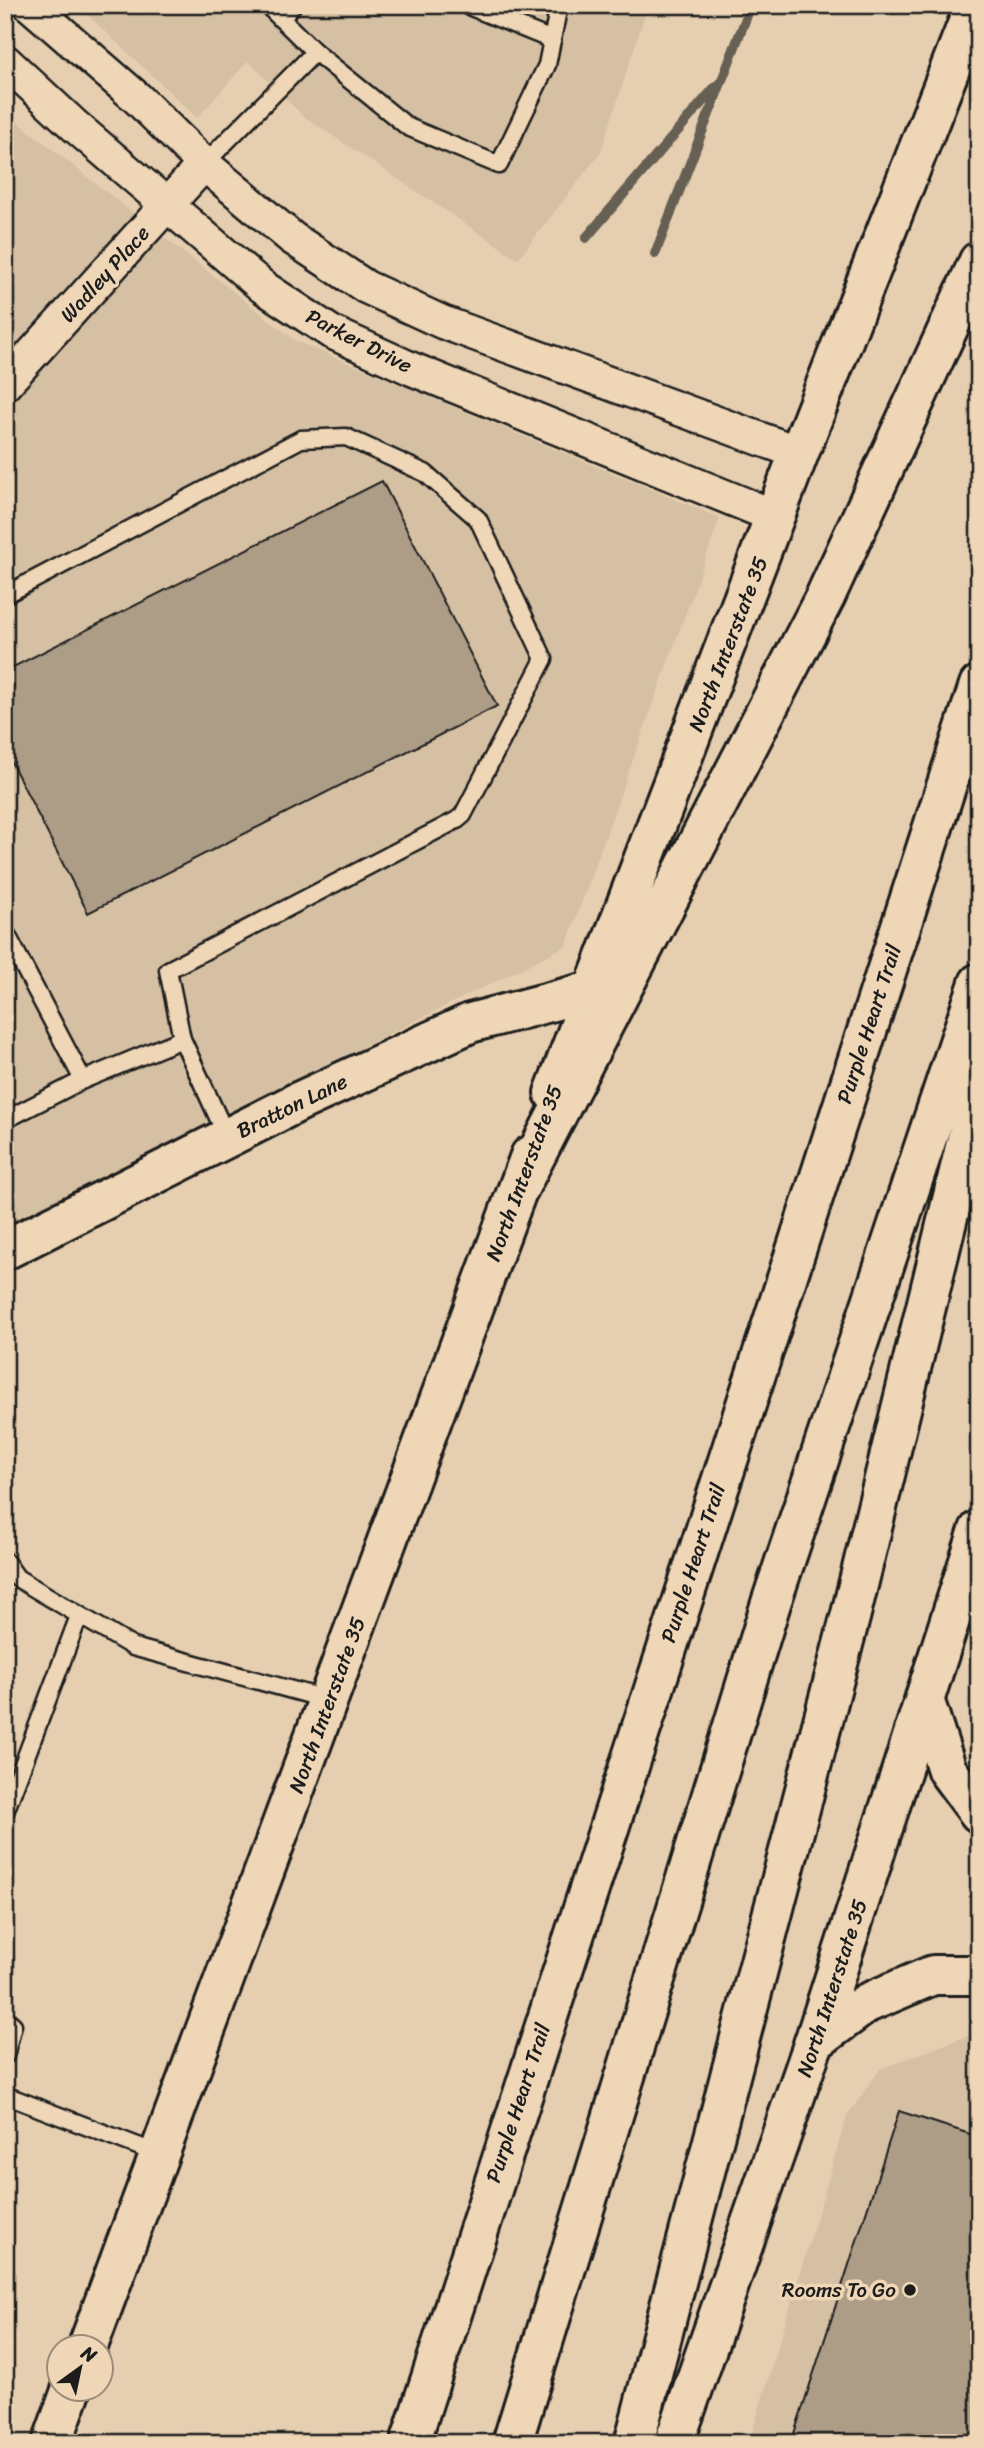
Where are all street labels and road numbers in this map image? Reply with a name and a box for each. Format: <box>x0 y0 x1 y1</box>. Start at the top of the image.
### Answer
street label: Wadley Place <box>50 216 160 332</box>
street label: Parker Drive <box>299 298 419 384</box>
street label: North Interstate 35 <box>677 550 779 737</box>
street label: Purple Heart Trail <box>825 938 913 1109</box>
street label: Bratton Lane <box>230 1063 354 1149</box>
street label: North Interstate 35 <box>474 1079 574 1267</box>
street label: Purple Heart Trail <box>649 1477 737 1648</box>
street label: North Interstate 35 <box>277 1611 377 1799</box>
street label: North Interstate 35 <box>785 1894 879 2082</box>
street label: Purple Heart Trail <box>474 2017 562 2188</box>

